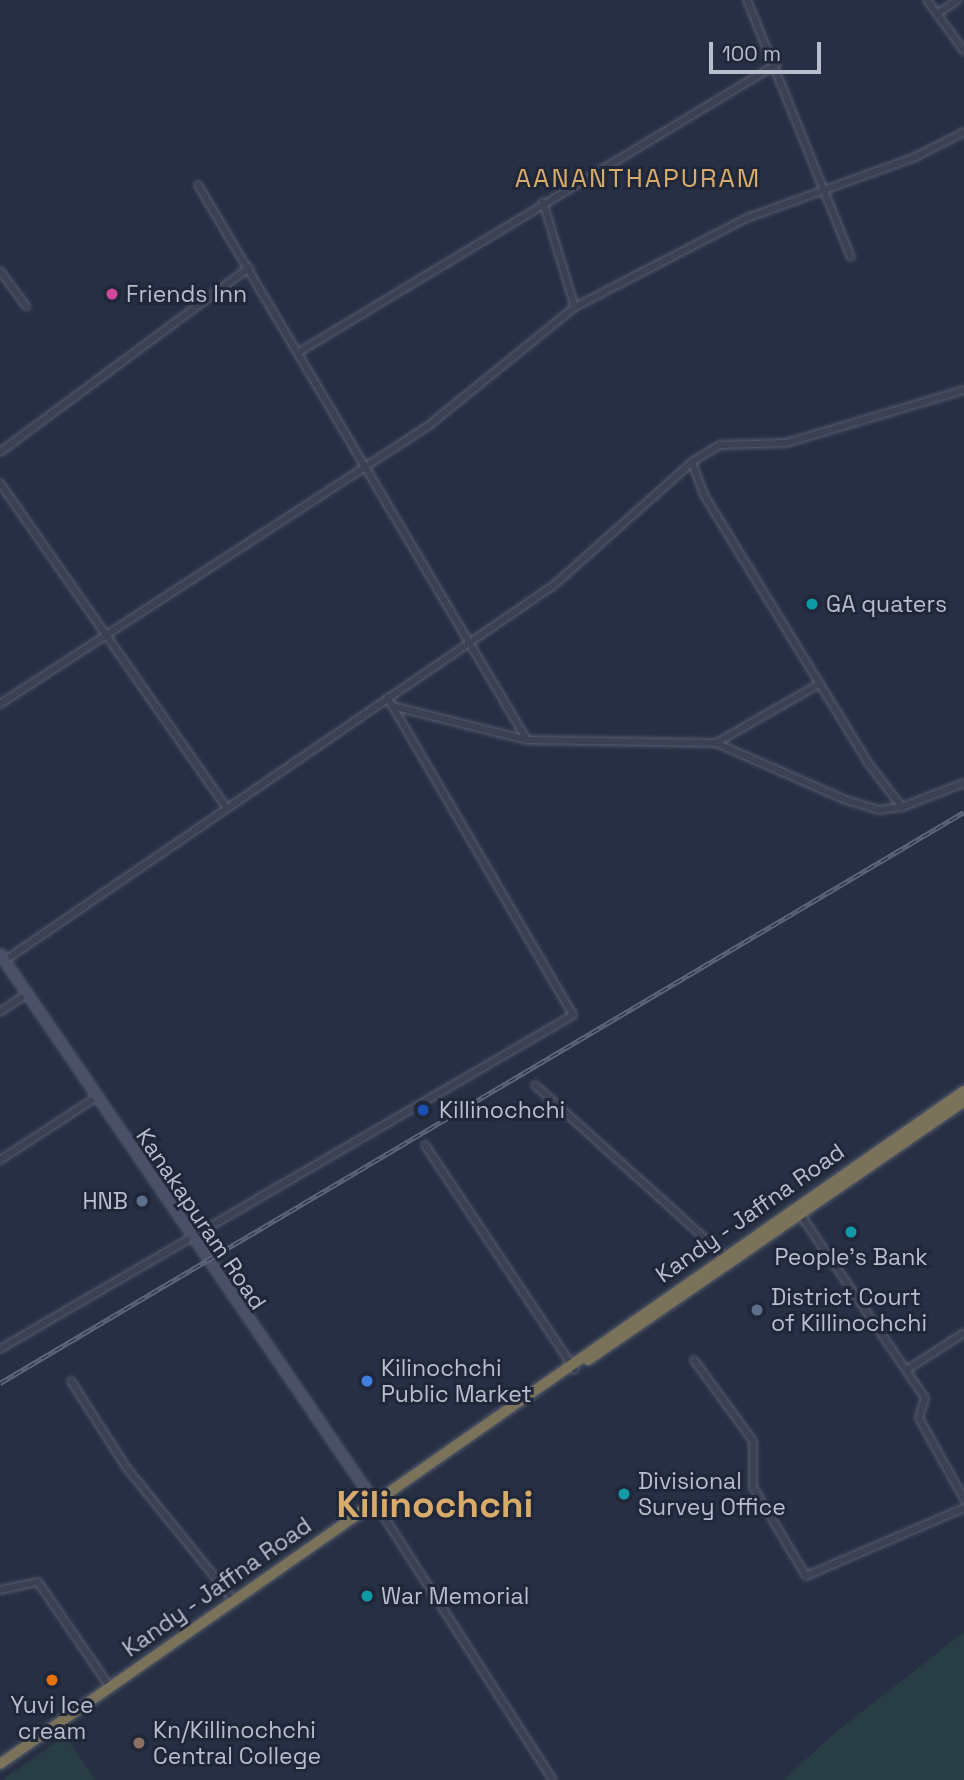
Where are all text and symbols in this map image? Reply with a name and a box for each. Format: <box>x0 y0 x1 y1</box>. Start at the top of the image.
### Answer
scale bar <box>712 28 824 72</box>
text: 100 m <box>722 40 781 67</box>
district label: AANANTHAPURAM <box>516 163 760 195</box>
place label: Friends Inn <box>126 280 247 308</box>
marker: Friends Inn <box>104 286 120 302</box>
place label: GA quaters <box>826 590 947 618</box>
marker: GA quaters <box>804 596 820 612</box>
place label: Killinochchi <box>439 1096 565 1124</box>
marker: Killinochchi <box>413 1100 433 1120</box>
street label: Kanakapuram Road <box>130 1123 272 1315</box>
street label: Kandy - Jaffna Road <box>650 1137 850 1289</box>
place label: HNB <box>82 1187 128 1215</box>
marker: HNB <box>134 1193 150 1209</box>
marker: People's Bank <box>843 1224 859 1240</box>
place label: People's Bank <box>774 1243 928 1271</box>
place label: District Court of Killinochchi <box>771 1283 927 1337</box>
marker: District Court of Killinochchi <box>749 1302 765 1318</box>
place label: Kilinochchi Public Market <box>381 1354 532 1408</box>
marker: Kilinochchi Public Market <box>359 1373 375 1389</box>
place label: Divisional Survey Office <box>638 1467 786 1521</box>
district label: Kilinochchi <box>337 1483 533 1527</box>
marker: Divisional Survey Office <box>616 1486 632 1502</box>
street label: Kandy - Jaffna Road <box>117 1511 317 1663</box>
place label: War Memorial <box>381 1582 529 1610</box>
marker: War Memorial <box>359 1588 375 1604</box>
marker: Yuvi Ice cream <box>44 1672 60 1688</box>
place label: Yuvi Ice cream <box>10 1691 94 1745</box>
place label: Kn/Killinochchi Central College <box>153 1716 321 1770</box>
marker: Kn/Killinochchi Central College <box>131 1735 147 1751</box>

